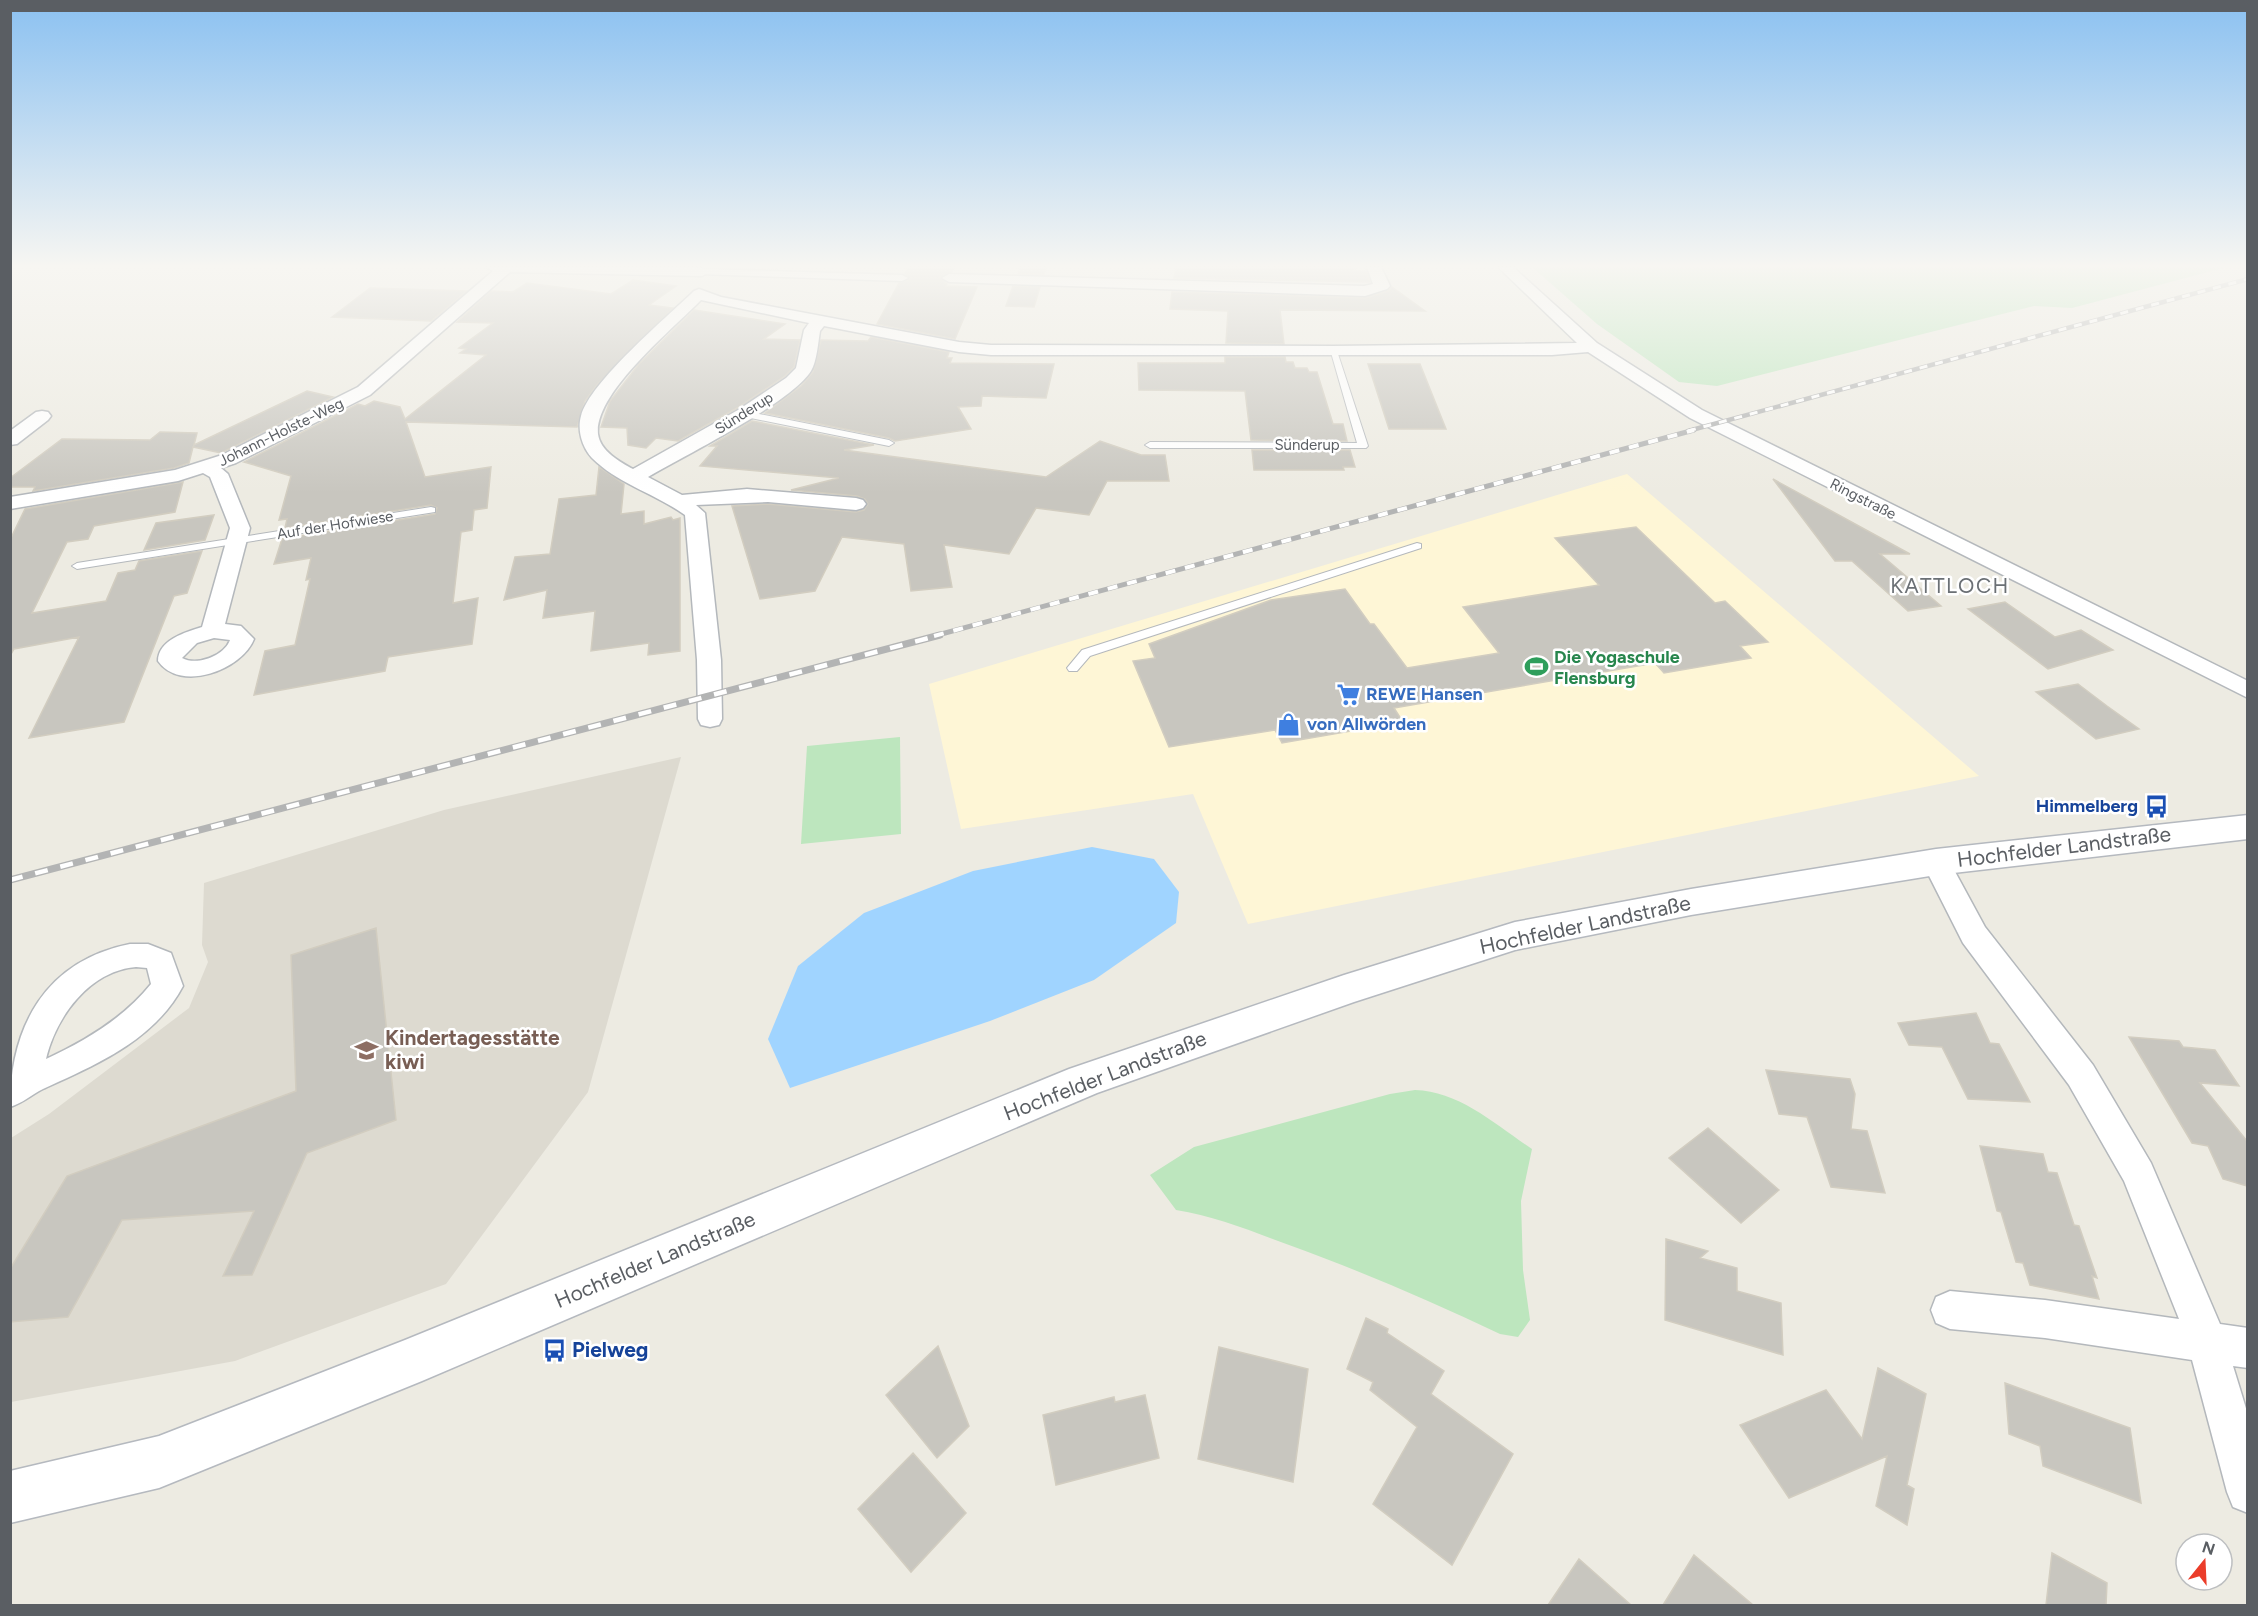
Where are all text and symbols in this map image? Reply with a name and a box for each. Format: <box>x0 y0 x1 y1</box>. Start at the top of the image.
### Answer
street label: Sünderup <box>712 388 777 438</box>
street label: Johann-Holste-Weg <box>216 394 346 470</box>
street label: Sünderup <box>1274 436 1340 454</box>
street label: Ringstraße <box>1827 475 1899 523</box>
street label: Auf der Hofwiese <box>275 507 395 543</box>
district label: KATTLOCH <box>1890 573 2010 598</box>
place label: Die Yogaschule Flensburg <box>1554 646 1680 689</box>
sports icon: Die Yogaschule Flensburg <box>1523 654 1549 680</box>
supermarket icon: REWE Hansen <box>1335 681 1361 707</box>
place label: REWE Hansen <box>1366 683 1483 705</box>
shop icon: von Allwörden <box>1276 711 1302 737</box>
place label: von Allwörden <box>1307 713 1426 735</box>
bus stop icon: Himmelberg <box>2143 793 2169 819</box>
place label: Himmelberg <box>2036 795 2138 817</box>
street label: Hochfelder Landstraße <box>1956 821 2172 872</box>
street label: Hochfelder Landstraße <box>1477 890 1693 959</box>
place label: Kindertagesstätte kiwi <box>385 1025 560 1074</box>
street label: Hochfelder Landstraße <box>1000 1025 1210 1126</box>
school or university icon: Kindertagesstätte kiwi <box>354 1037 380 1063</box>
street label: Hochfelder Landstraße <box>551 1206 759 1313</box>
bus stop icon: Pielweg <box>541 1337 567 1363</box>
place label: Pielweg <box>572 1337 648 1362</box>
north arrow <box>2174 1532 2234 1592</box>
text: N <box>2200 1537 2217 1559</box>

